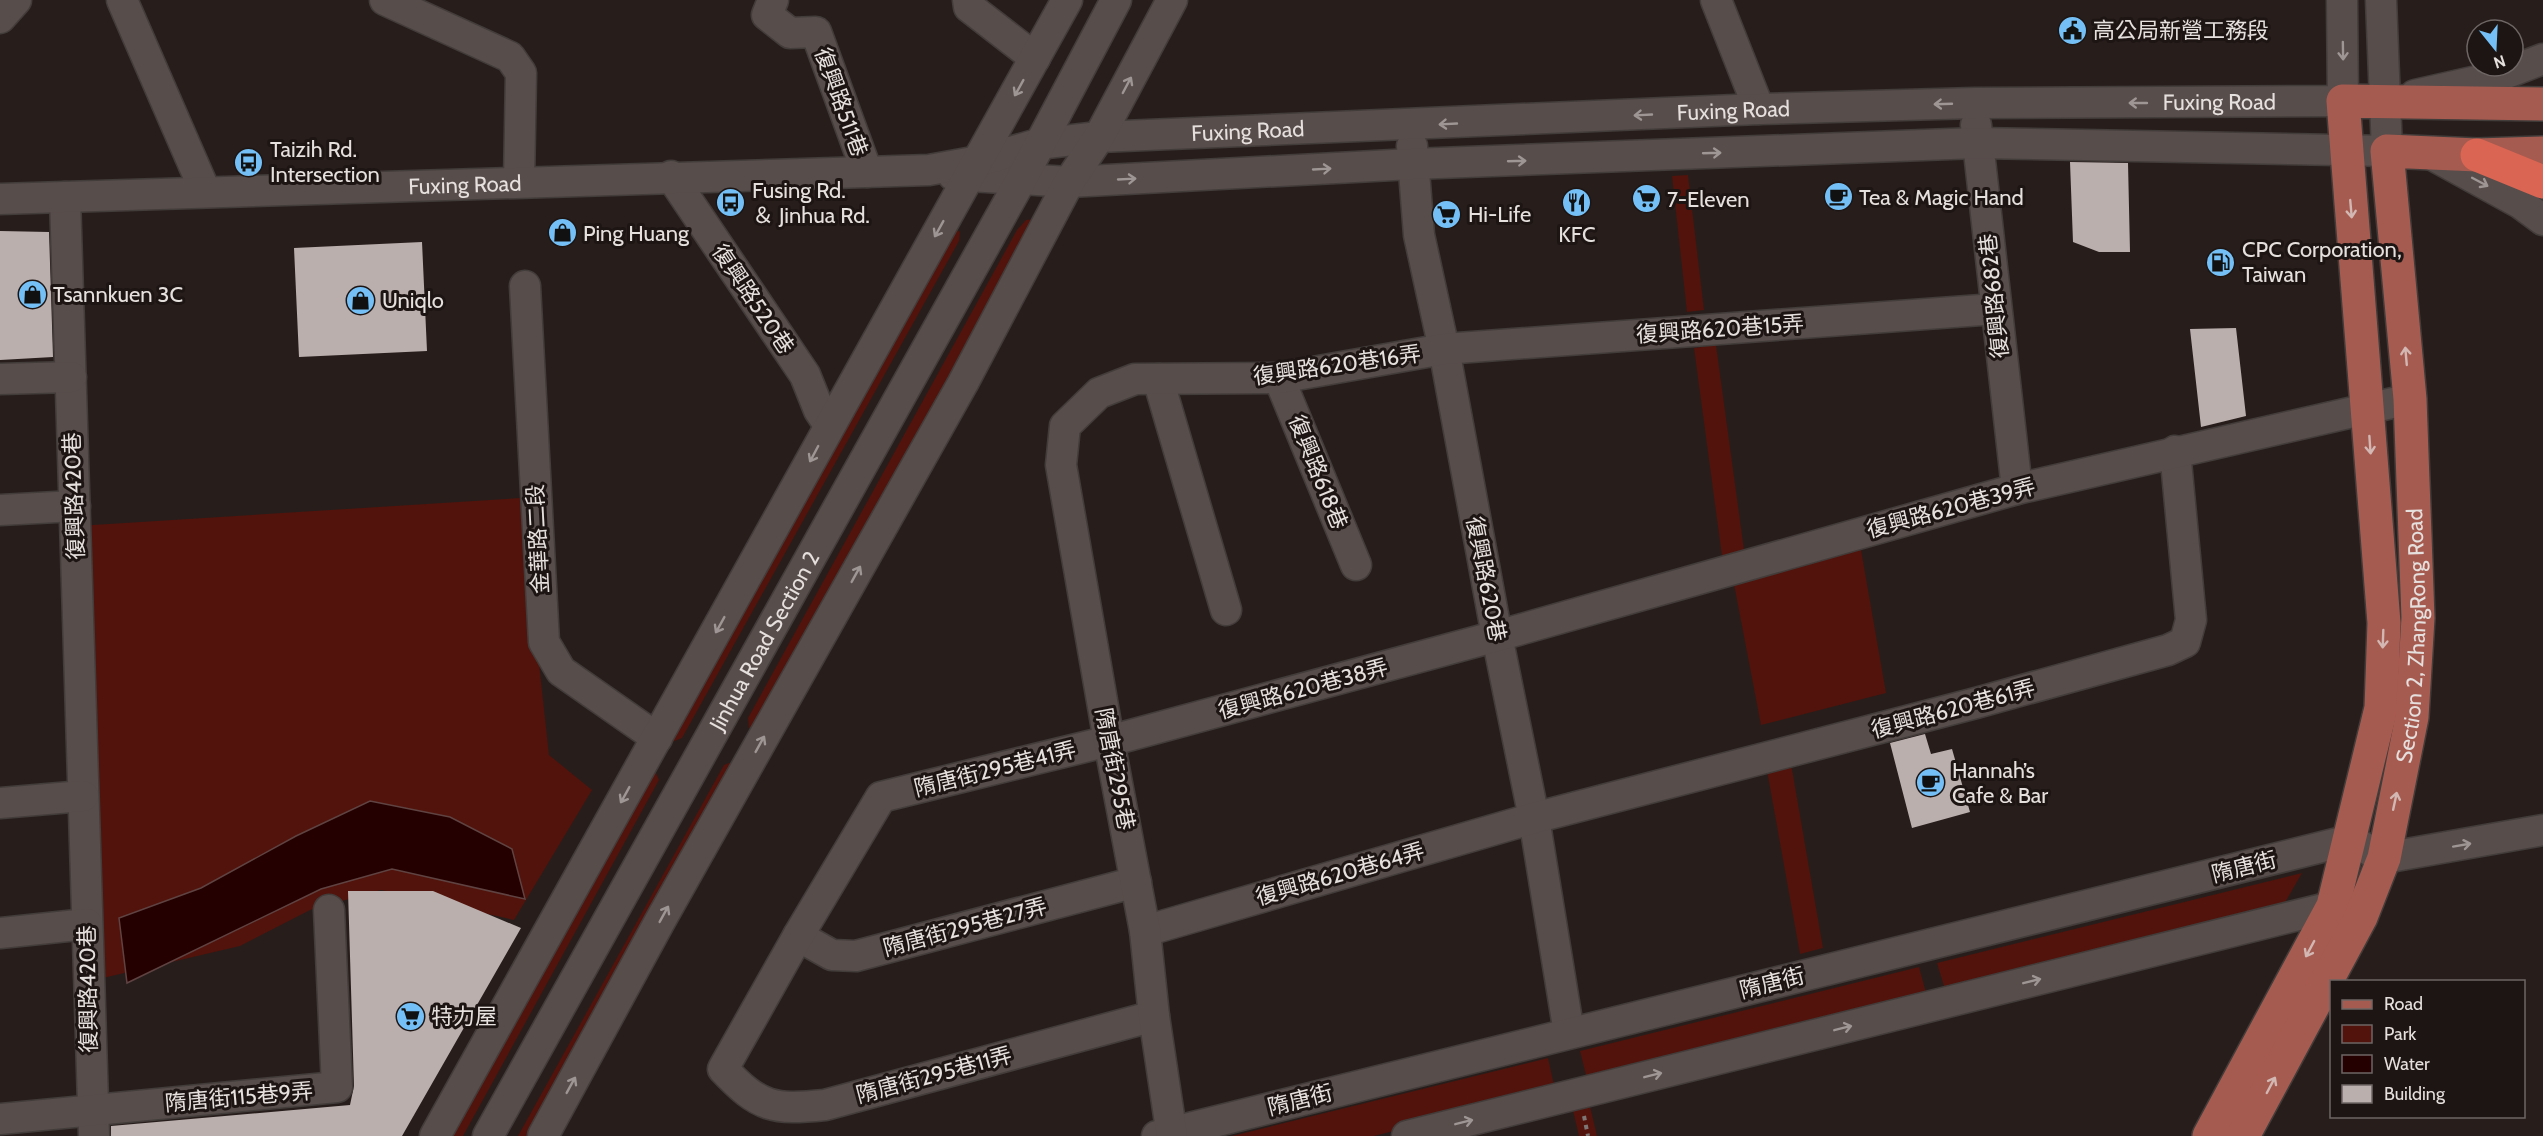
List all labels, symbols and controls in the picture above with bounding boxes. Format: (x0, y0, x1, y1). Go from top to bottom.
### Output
public building icon: 高公局新營工務段 (2056, 14, 2088, 46)
place label: 高公局新營工務段 (2093, 17, 2269, 44)
north arrow (2465, 18, 2525, 78)
one-way arrow (2337, 40, 2348, 60)
street label: 復興路511巷 (809, 44, 873, 160)
text: N (2491, 51, 2508, 73)
one-way arrow (1121, 77, 1133, 94)
one-way arrow (1013, 79, 1024, 97)
street label: Fuxing Road (2163, 88, 2276, 115)
street label: Fuxing Road (1676, 95, 1790, 126)
one-way arrow (2128, 97, 2148, 108)
one-way arrow (1933, 99, 1953, 110)
one-way arrow (1633, 109, 1653, 120)
street label: Fuxing Road (1191, 115, 1305, 147)
one-way arrow (1439, 118, 1459, 129)
place label: Taizih Rd. Intersection (270, 136, 380, 188)
bus stop icon: Taizih Rd. Intersection (233, 146, 265, 178)
one-way arrow (1701, 148, 1721, 159)
one-way arrow (1506, 155, 1526, 166)
one-way arrow (1311, 164, 1331, 175)
street label: Fuxing Road (408, 169, 522, 200)
one-way arrow (1117, 174, 1137, 185)
place label: Fusing Rd. ＆ Jinhua Rd. (752, 177, 870, 229)
one-way arrow (2470, 177, 2488, 188)
cafe icon: Tea & Magic Hand (1822, 181, 1854, 213)
supermarket icon: 7-Eleven (1630, 183, 1662, 215)
place label: Tea & Magic Hand (1859, 184, 2024, 211)
restaurant icon: KFC (1561, 186, 1593, 218)
place label: 7-Eleven (1667, 186, 1750, 213)
bus stop icon: Fusing Rd. ＆ Jinhua Rd. (715, 187, 747, 219)
supermarket icon: Hi-Life (1431, 198, 1463, 230)
one-way arrow (2346, 198, 2357, 218)
place label: Hi-Life (1468, 201, 1531, 228)
shop icon: Ping Huang (546, 217, 578, 249)
place label: Ping Huang (583, 220, 690, 247)
one-way arrow (933, 220, 945, 237)
place label: KFC (1558, 221, 1596, 248)
street label: 復興路682巷 (1974, 232, 2014, 360)
place label: CPC Corporation, Taiwan (2242, 236, 2402, 288)
street label: 復興路520巷 (706, 239, 800, 359)
fuel station icon: CPC Corporation, Taiwan (2205, 246, 2237, 278)
shop icon: Tsannkuen 3C (16, 278, 48, 310)
place label: Tsannkuen 3C (53, 281, 183, 308)
shop icon: Uniqlo (345, 284, 377, 316)
place label: Uniqlo (382, 287, 444, 314)
street label: 復興路620巷15弄 (1635, 310, 1805, 348)
street label: 復興路620巷16弄 (1251, 340, 1423, 390)
one-way arrow (2401, 347, 2412, 367)
street label: 復興路618巷 (1283, 411, 1353, 533)
street label: 復興路420巷 (58, 432, 90, 560)
one-way arrow (2365, 434, 2376, 454)
one-way arrow (808, 445, 820, 462)
street label: 復興路620巷39弄 (1864, 472, 2038, 544)
street label: 金華路二段 (522, 483, 554, 595)
street label: Section 2, ZhangRong Road (2390, 508, 2432, 765)
street label: 復興路620巷 (1461, 514, 1511, 644)
street label: Jinhua Road Section 2 (703, 546, 825, 736)
one-way arrow (850, 566, 862, 583)
one-way arrow (714, 616, 726, 633)
one-way arrow (2378, 629, 2389, 649)
street label: 復興路620巷38弄 (1215, 653, 1391, 725)
street label: 復興路620巷61弄 (1868, 674, 2038, 744)
street label: 隋唐街295巷 (1090, 706, 1140, 832)
one-way arrow (754, 736, 766, 753)
street label: 隋唐街295巷41弄 (911, 736, 1079, 802)
place label: Hannah’s Cafe & Bar (1952, 757, 2048, 809)
cafe icon: Hannah’s Cafe & Bar (1915, 767, 1947, 799)
one-way arrow (619, 786, 630, 804)
one-way arrow (2390, 792, 2401, 811)
street label: 復興路620巷64弄 (1252, 837, 1428, 911)
one-way arrow (2451, 839, 2471, 850)
street label: 隋唐街 (2209, 846, 2279, 888)
street label: 隋唐街295巷27弄 (880, 892, 1050, 962)
one-way arrow (659, 905, 671, 922)
street label: 復興路420巷 (73, 925, 103, 1053)
one-way arrow (2304, 939, 2315, 957)
street label: 隋唐街 (1737, 962, 1807, 1004)
one-way arrow (2022, 974, 2041, 986)
legend (2330, 980, 2525, 1118)
text: Road (2384, 993, 2423, 1015)
supermarket icon: 特力屋 (394, 1000, 426, 1032)
place label: 特力屋 (431, 1003, 497, 1030)
one-way arrow (1833, 1021, 1852, 1033)
text: Park (2384, 1023, 2417, 1045)
street label: 隋唐街295巷11弄 (853, 1041, 1015, 1109)
text: Water (2384, 1053, 2430, 1075)
one-way arrow (1643, 1068, 1662, 1080)
one-way arrow (566, 1076, 577, 1094)
one-way arrow (2266, 1076, 2277, 1094)
street label: 隋唐街115巷9弄 (164, 1077, 314, 1117)
street label: 隋唐街 (1265, 1079, 1335, 1121)
text: Building (2384, 1083, 2446, 1105)
one-way arrow (1454, 1115, 1473, 1127)

